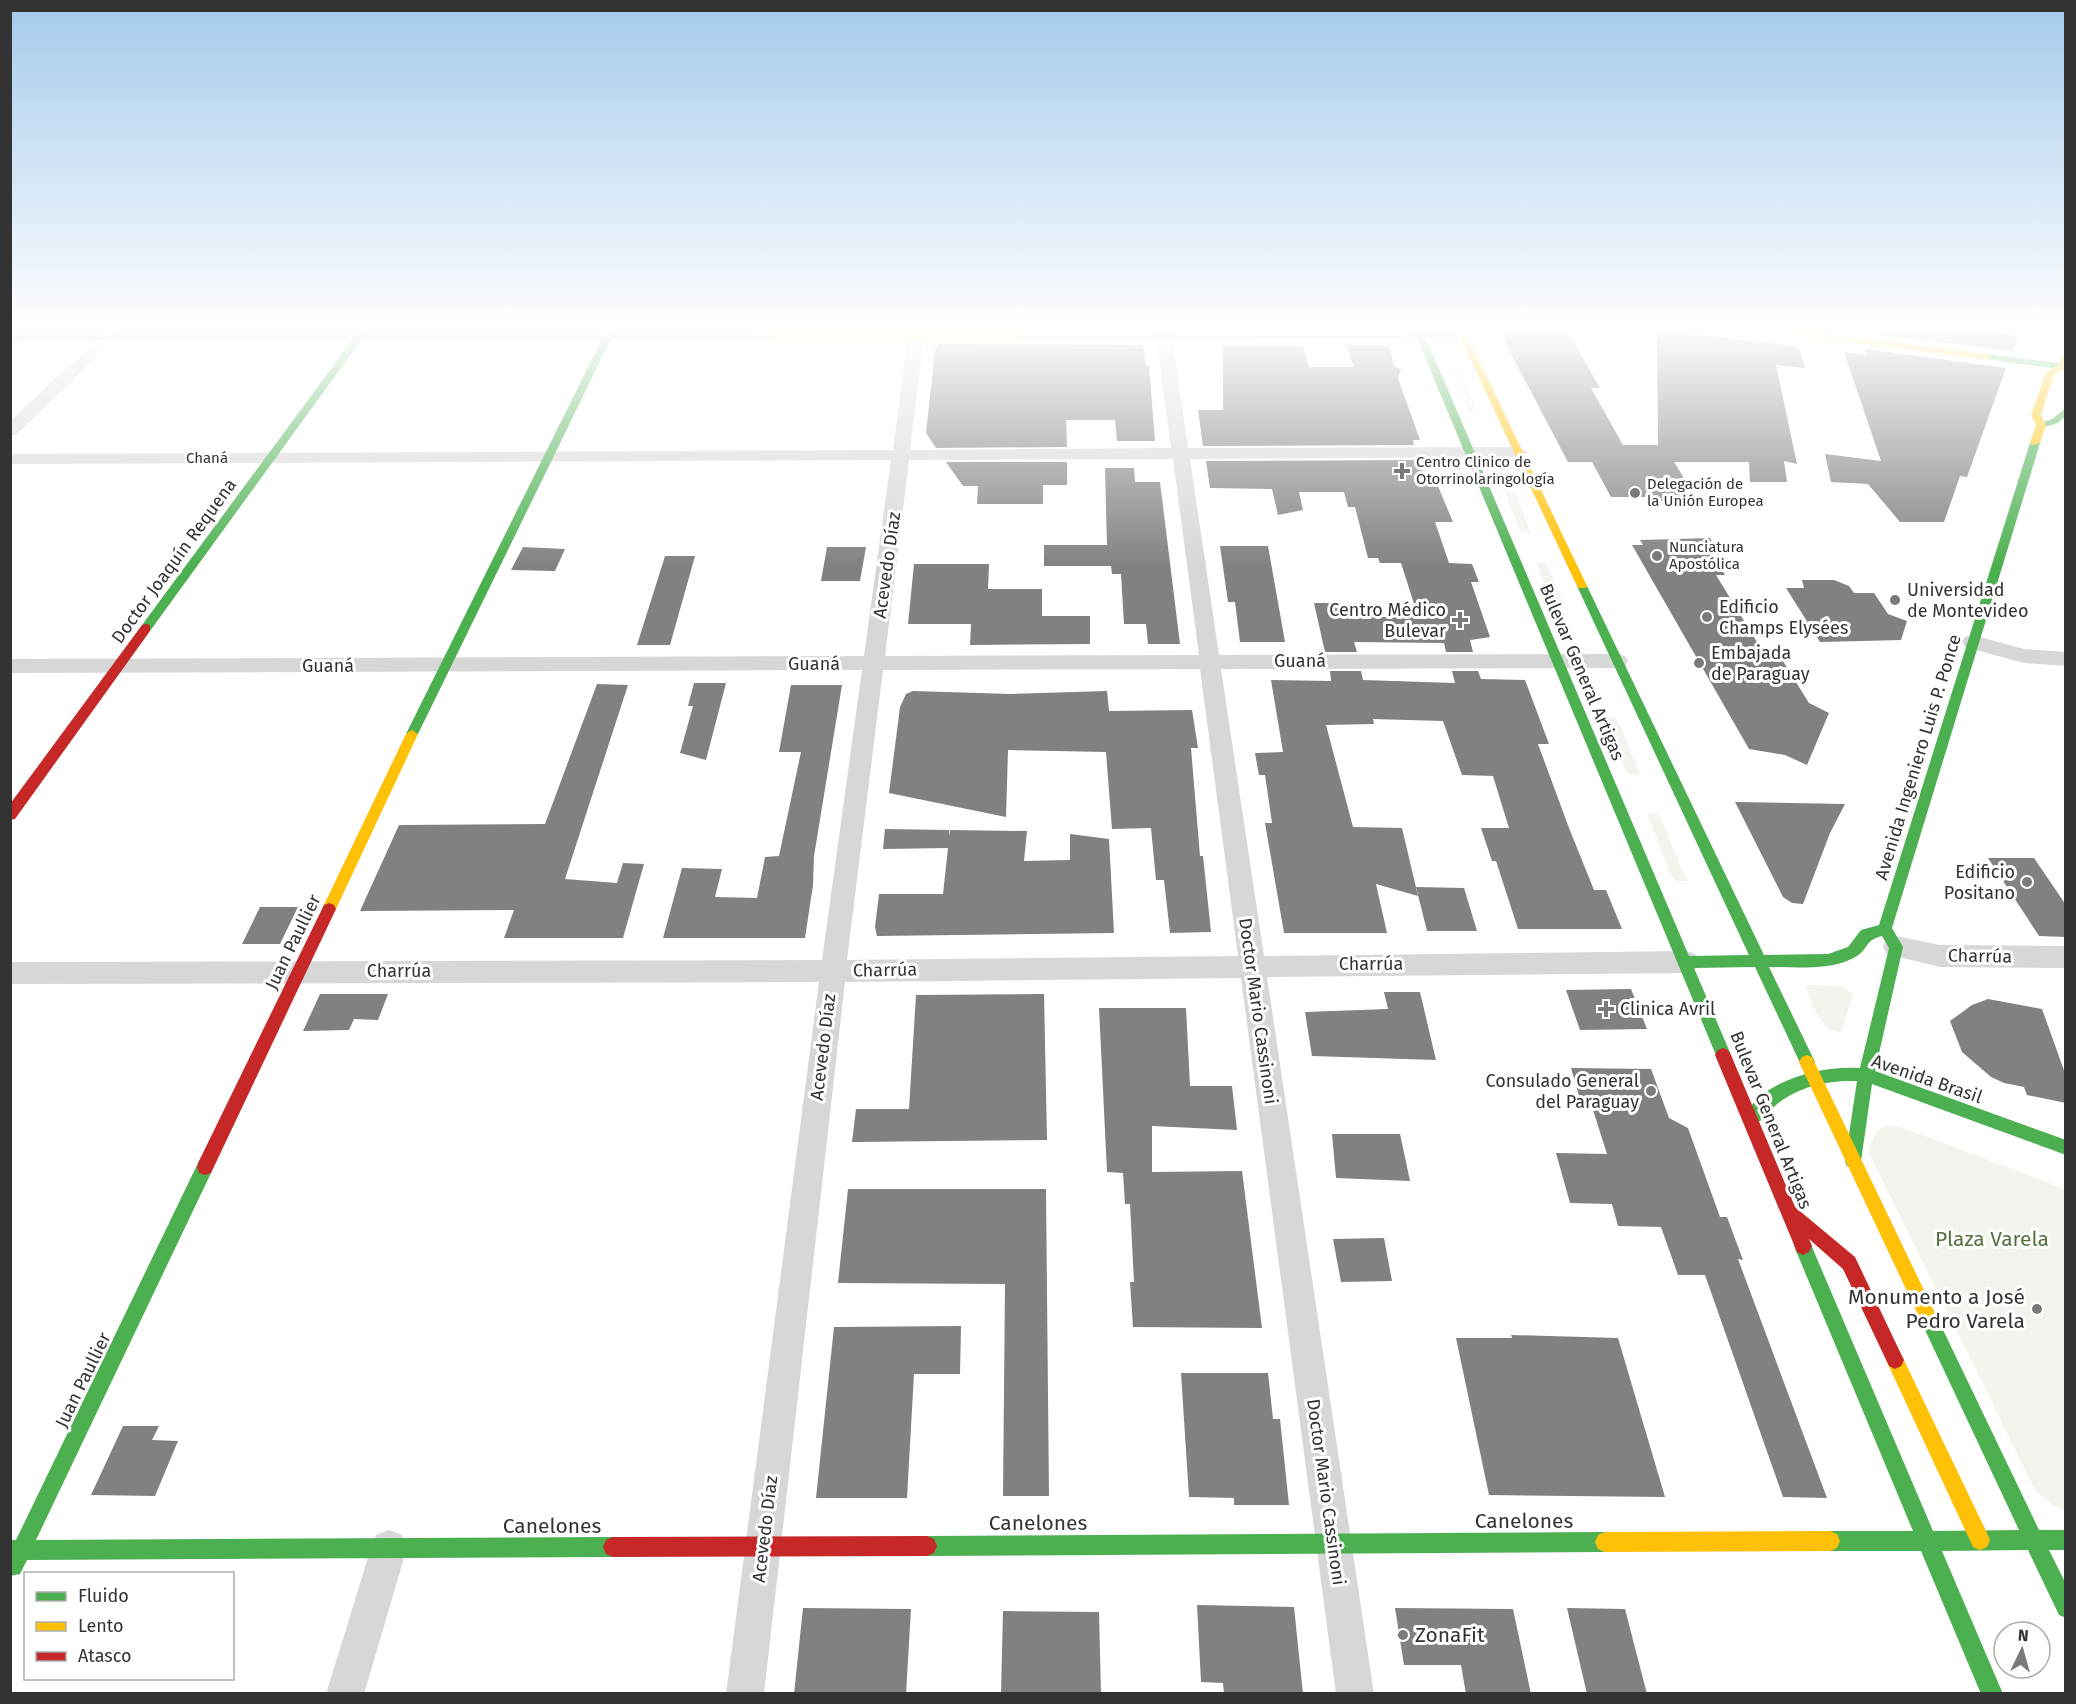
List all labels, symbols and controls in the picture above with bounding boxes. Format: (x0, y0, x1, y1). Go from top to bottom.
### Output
street label: Chaná (186, 449, 228, 467)
place label: Centro Clinico de Otorrinolaringología (1416, 453, 1555, 488)
marker: Centro Clinico de Otorrinolaringología (1393, 462, 1411, 480)
street label: Doctor Joaquín Requena (107, 474, 241, 648)
place label: Delegación de la Unión Europea (1647, 475, 1764, 510)
marker: Delegación de la Unión Europea (1628, 486, 1642, 500)
street label: Acevedo Díaz (869, 510, 905, 620)
place label: Nunciatura Apostólica (1669, 538, 1744, 573)
marker: Nunciatura Apostólica (1650, 549, 1664, 563)
place label: Universidad de Montevideo (1907, 579, 2028, 622)
street label: Bulevar General Artigas (1535, 580, 1629, 764)
marker: Universidad de Montevideo (1888, 593, 1902, 607)
place label: Edificio Champs Elysées (1719, 596, 1848, 639)
place label: Centro Médico Bulevar (1329, 599, 1446, 642)
marker: Edificio Champs Elysées (1700, 610, 1714, 624)
marker: Centro Médico Bulevar (1451, 611, 1469, 629)
street label: Avenida Ingeniero Luis P. Ponce (1870, 632, 1966, 882)
place label: Embajada de Paraguay (1711, 642, 1810, 685)
street label: Guaná (1274, 650, 1326, 672)
street label: Guaná (788, 653, 840, 675)
street label: Guaná (302, 655, 354, 677)
marker: Embajada de Paraguay (1692, 656, 1706, 670)
place label: Edificio Positano (1944, 861, 2015, 904)
marker: Edificio Positano (2020, 875, 2034, 889)
street label: Juan Paullier (260, 891, 326, 993)
street label: Doctor Mario Cassinoni (1234, 916, 1282, 1106)
street label: Charrúa (1948, 944, 2012, 968)
street label: Charrúa (1339, 953, 1403, 975)
street label: Charrúa (853, 958, 917, 982)
street label: Charrúa (367, 960, 431, 982)
street label: Acevedo Díaz (806, 992, 840, 1102)
place label: Clinica Avril (1620, 998, 1715, 1020)
marker: Clinica Avril (1597, 1000, 1615, 1018)
street label: Bulevar General Artigas (1725, 1028, 1817, 1212)
street label: Avenida Brasil (1869, 1050, 1985, 1108)
place label: Consulado General del Paraguay (1486, 1070, 1639, 1113)
marker: Consulado General del Paraguay (1644, 1084, 1658, 1098)
park label: Plaza Varela (1935, 1226, 2049, 1252)
place label: Monumento a José Pedro Varela (1848, 1284, 2025, 1334)
marker: Monumento a José Pedro Varela (2030, 1302, 2044, 1316)
street label: Juan Paullier (50, 1329, 116, 1431)
street label: Doctor Mario Cassinoni (1302, 1397, 1350, 1587)
street label: Acevedo Díaz (748, 1474, 782, 1584)
street label: Canelones (1475, 1508, 1573, 1534)
street label: Canelones (989, 1510, 1087, 1536)
street label: Canelones (503, 1513, 601, 1539)
legend (24, 1572, 234, 1680)
text: Fluido (78, 1585, 129, 1607)
text: Lento (78, 1615, 124, 1637)
north arrow (1992, 1620, 2052, 1680)
place label: ZonaFit (1415, 1622, 1485, 1648)
text: N (2017, 1626, 2029, 1645)
marker: ZonaFit (1396, 1628, 1410, 1642)
text: Atasco (78, 1645, 131, 1667)

